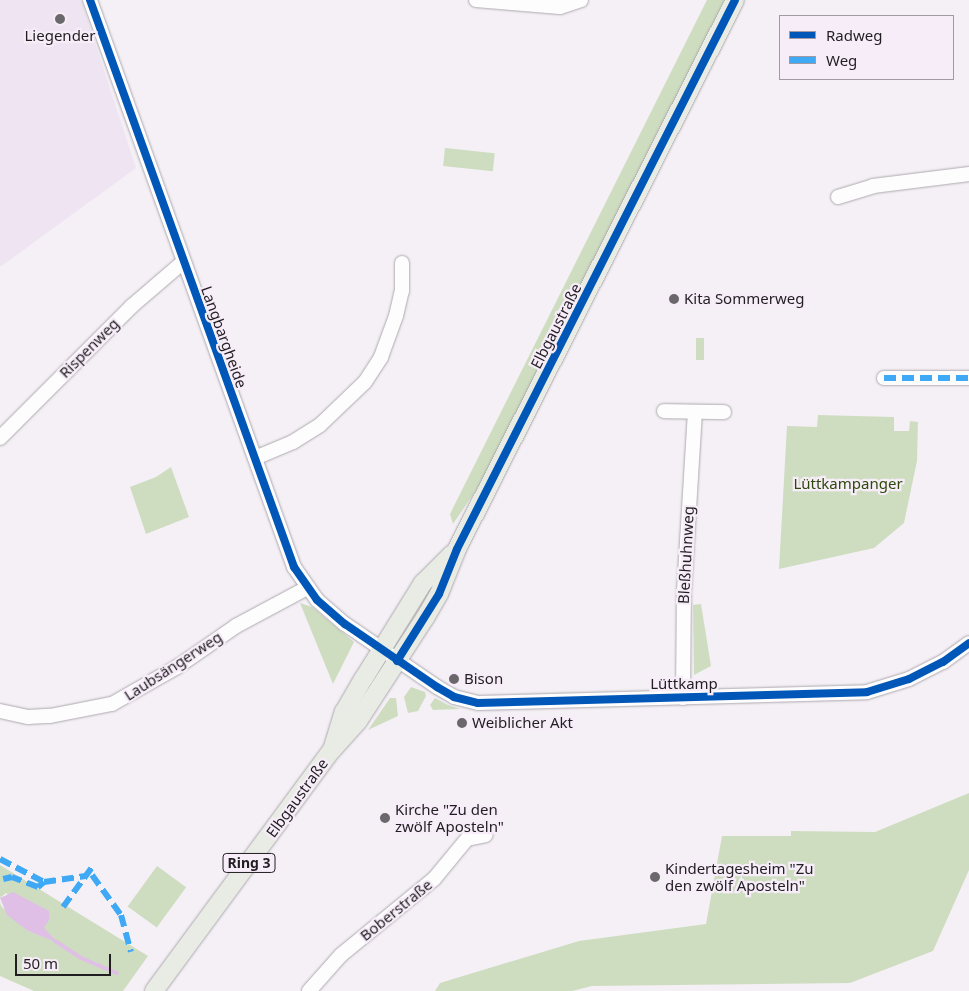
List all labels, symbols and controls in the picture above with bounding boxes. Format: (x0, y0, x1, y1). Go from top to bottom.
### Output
marker: Liegender (54, 13, 66, 25)
legend (779, 15, 954, 80)
text: Radweg (826, 25, 882, 45)
place label: Liegender (24, 27, 96, 45)
text: Weg (826, 50, 857, 70)
street label: Elbgaustraße (527, 280, 585, 372)
street label: Langbargheide (197, 284, 251, 390)
place label: Kita Sommerweg (684, 290, 804, 308)
marker: Kita Sommerweg (668, 293, 680, 305)
street label: Rispenweg (55, 314, 123, 382)
park label: Lüttkampanger (793, 475, 903, 493)
street label: Bleßhuhnweg (674, 506, 698, 604)
street label: Laubsängerweg (121, 628, 225, 704)
place label: Bison (464, 670, 503, 688)
marker: Bison (448, 673, 460, 685)
street label: Lüttkamp (650, 675, 718, 693)
place label: Weiblicher Akt (472, 714, 573, 732)
marker: Weiblicher Akt (456, 717, 468, 729)
street label: Elbgaustraße (262, 755, 332, 841)
place label: Kirche "Zu den zwölf Aposteln" (395, 800, 504, 835)
marker: Kirche "Zu den zwölf Aposteln" (379, 812, 391, 824)
road number: Ring 3 (222, 851, 276, 874)
place label: Kindertagesheim "Zu den zwölf Aposteln" (665, 859, 813, 894)
marker: Kindertagesheim "Zu den zwölf Aposteln" (649, 871, 661, 883)
street label: Boberstraße (356, 875, 436, 945)
scale bar (18, 944, 114, 976)
text: 50 m (23, 953, 58, 973)

